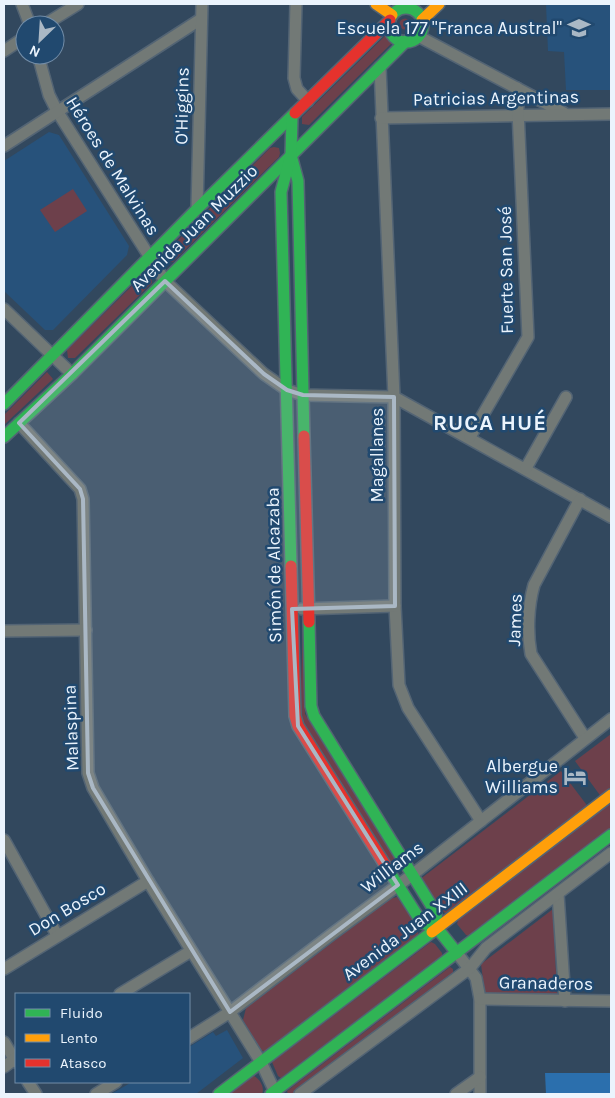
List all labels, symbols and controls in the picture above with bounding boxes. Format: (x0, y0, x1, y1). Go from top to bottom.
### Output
north arrow (15, 15, 65, 65)
school or university icon: Escuela 177 "Franca Austral" (566, 15, 592, 41)
place label: Escuela 177 "Franca Austral" (337, 17, 562, 39)
text: N (27, 42, 43, 61)
street label: O'Higgins (170, 67, 194, 145)
street label: Patricias Argentinas (413, 86, 579, 110)
street label: Héroes de Malvinas (61, 92, 165, 240)
street label: Avenida Juan Muzzio (126, 160, 262, 296)
street label: Fuerte San José (494, 206, 518, 334)
street label: Magallanes (366, 408, 388, 502)
district label: RUCA HUÉ (433, 409, 547, 436)
street label: Simón de Alcazaba (262, 487, 286, 643)
street label: James (503, 593, 527, 647)
street label: Malaspina (59, 685, 83, 771)
place label: Albergue Williams (485, 755, 558, 798)
hotel icon: Albergue Williams (562, 763, 588, 789)
street label: Williams (356, 836, 428, 898)
street label: Don Bosco (24, 877, 110, 941)
street label: Avenida Juan XXIII (338, 877, 472, 985)
street label: Granaderos (499, 971, 593, 995)
legend (15, 993, 190, 1083)
text: Fluido (60, 1004, 103, 1022)
text: Lento (60, 1029, 98, 1047)
text: Atasco (60, 1054, 106, 1072)

